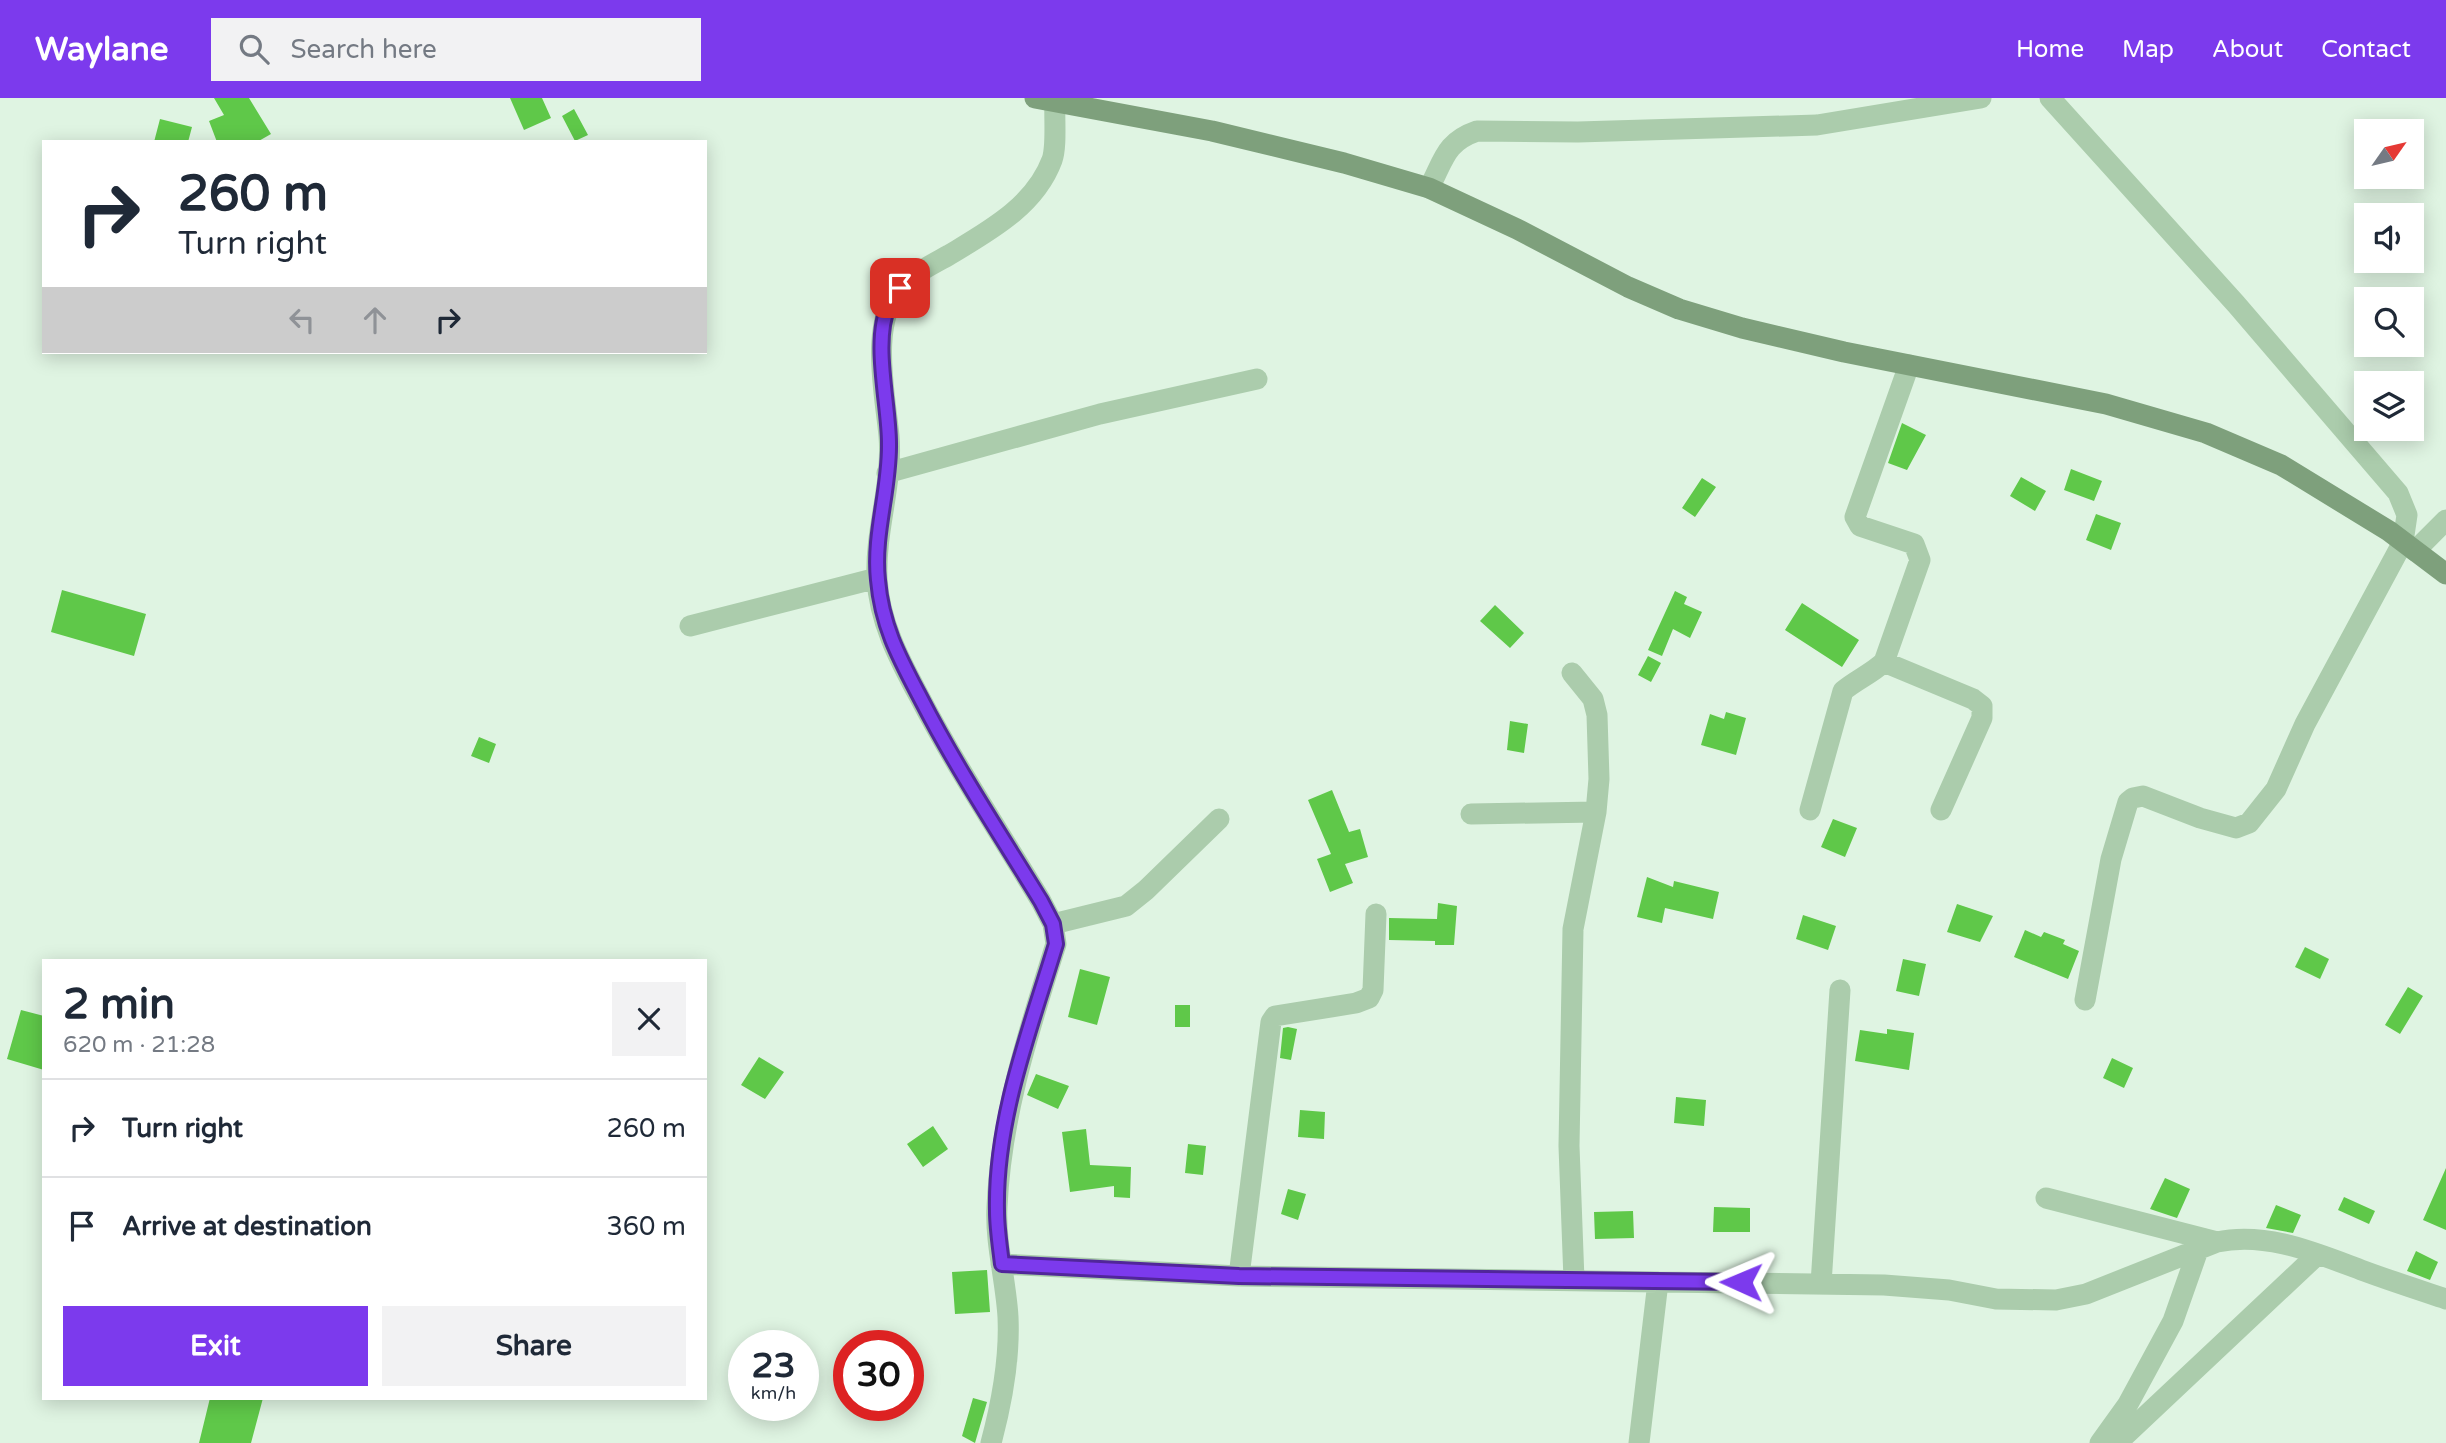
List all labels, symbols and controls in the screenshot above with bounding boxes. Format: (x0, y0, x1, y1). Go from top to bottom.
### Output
search box (211, 18, 701, 81)
text: Waylane (35, 30, 169, 69)
icon: search (235, 30, 273, 68)
text: Search here (291, 34, 437, 65)
text: Home (2016, 35, 2084, 64)
text: Map (2122, 35, 2174, 64)
text: About (2212, 35, 2283, 64)
text: Contact (2321, 35, 2411, 64)
north arrow (2354, 119, 2424, 189)
map controls (2354, 119, 2424, 441)
text: 260 m (178, 165, 328, 224)
icon: right (63, 168, 154, 259)
button: sound (2354, 203, 2424, 273)
text: Turn right (178, 225, 327, 263)
pin (870, 258, 930, 318)
icon: arrive (881, 269, 919, 307)
button: search (2354, 287, 2424, 357)
icon: left (283, 301, 321, 339)
icon: ahead (356, 301, 394, 339)
icon: right (429, 301, 467, 339)
button: layers (2354, 371, 2424, 441)
text: 2 min (63, 979, 175, 1030)
button: close (612, 982, 686, 1056)
text: 620 m · 21:28 (63, 1031, 215, 1059)
icon: right (63, 1109, 101, 1147)
text: Turn right (122, 1113, 243, 1144)
text: 260 m (606, 1113, 686, 1144)
icon: arrive (63, 1207, 101, 1245)
text: Arrive at destination (122, 1211, 372, 1242)
text: 360 m (606, 1211, 686, 1242)
position arrow (1704, 1245, 1778, 1319)
button: Exit (63, 1306, 368, 1386)
button: Share (382, 1306, 686, 1386)
speed limit sign: 30 (833, 1330, 924, 1421)
text: 23 (752, 1345, 795, 1387)
text: km/h (751, 1382, 796, 1404)

